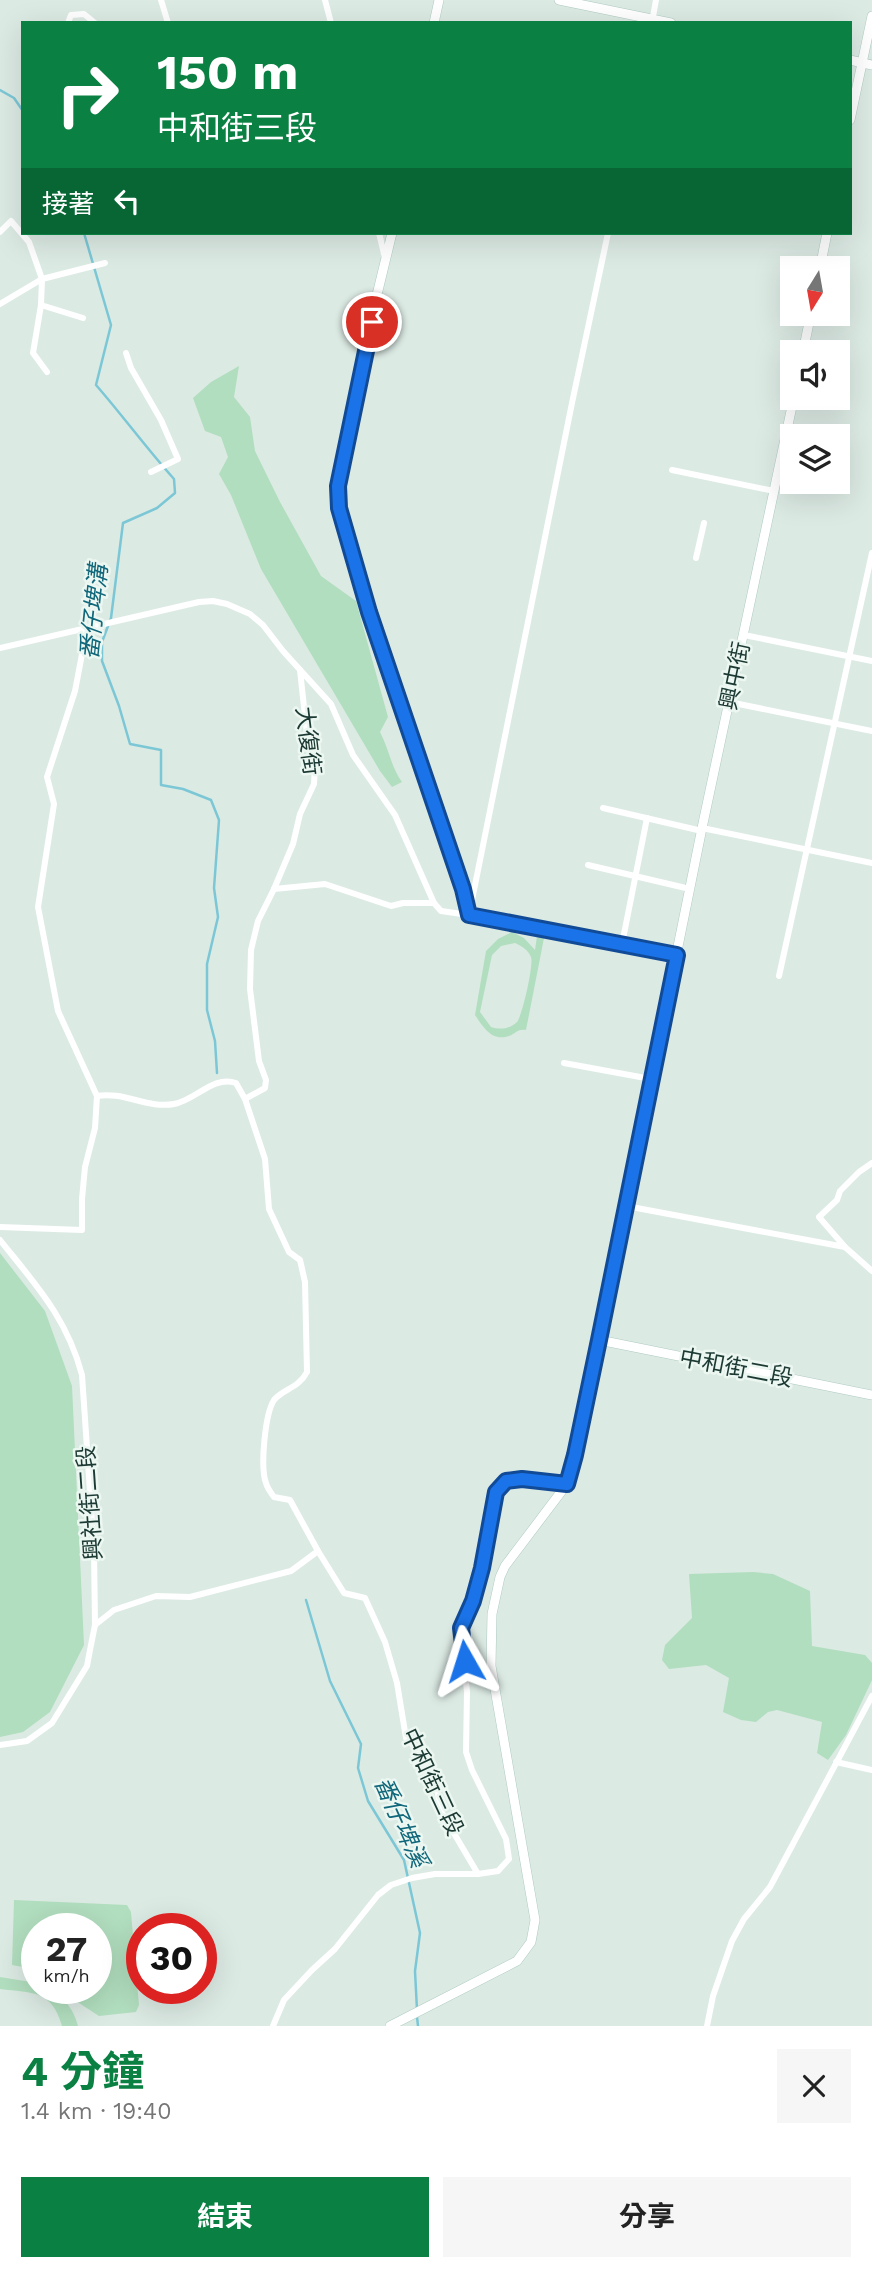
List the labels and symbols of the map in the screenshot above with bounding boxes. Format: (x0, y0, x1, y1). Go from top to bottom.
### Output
north arrow (780, 256, 850, 326)
pin (342, 292, 402, 352)
water label: 番仔埤溝 (75, 560, 113, 661)
street label: 興中街 (715, 639, 755, 713)
street label: 大復街 (290, 705, 326, 777)
street label: 中和街二段 (677, 1344, 795, 1392)
street label: 興社街二段 (73, 1445, 107, 1561)
position arrow (428, 1624, 502, 1698)
street label: 中和街三段 (395, 1724, 469, 1840)
water label: 番仔埤溪 (369, 1772, 435, 1874)
speed limit sign: 30 (126, 1913, 217, 2004)

